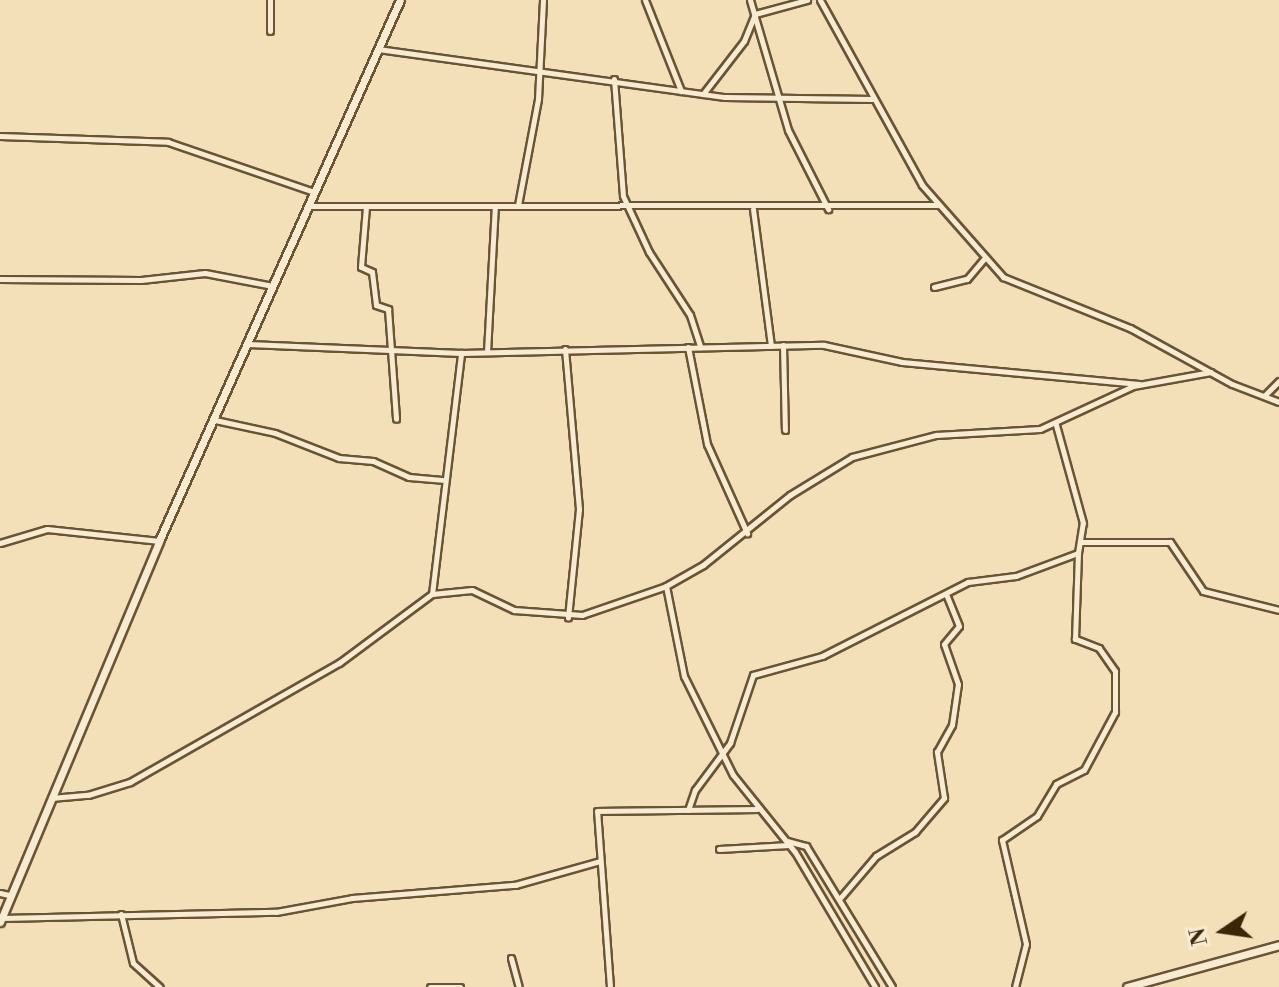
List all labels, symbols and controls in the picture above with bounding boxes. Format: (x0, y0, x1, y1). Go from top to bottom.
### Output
north arrow (1183, 891, 1263, 971)
text: N (1184, 925, 1214, 948)

